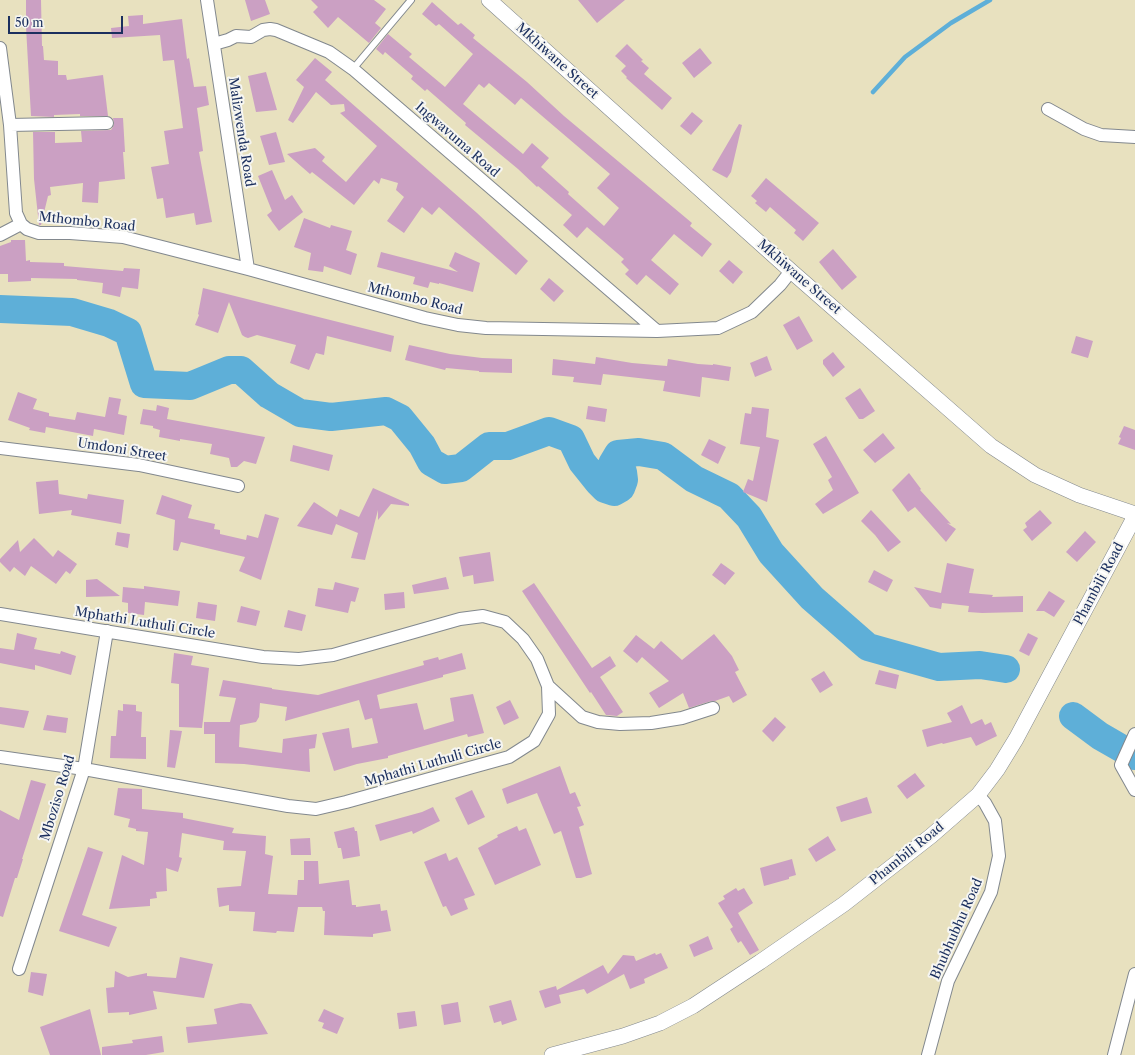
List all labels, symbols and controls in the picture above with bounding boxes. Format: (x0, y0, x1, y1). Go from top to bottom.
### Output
scale bar (10, 8, 125, 34)
text: 50 m (15, 15, 44, 30)
street label: Mkhiwane Street (513, 20, 601, 102)
street label: Malizwenda Road (225, 76, 257, 188)
street label: Ingwavuma Road (412, 99, 502, 181)
street label: Mthombo Road (38, 209, 136, 235)
street label: Mkhiwane Street (754, 236, 844, 318)
street label: Mthombo Road (366, 280, 464, 318)
street label: Umdoni Street (76, 435, 168, 465)
street label: Phambili Road (1071, 540, 1127, 628)
street label: Mphathi Luthuli Circle (74, 604, 216, 642)
street label: Mphathi Luthuli Circle (363, 736, 503, 790)
street label: Mboziso Road (38, 753, 78, 843)
street label: Phambili Road (867, 819, 947, 889)
street label: Bhubhubhu Road (928, 876, 986, 982)

